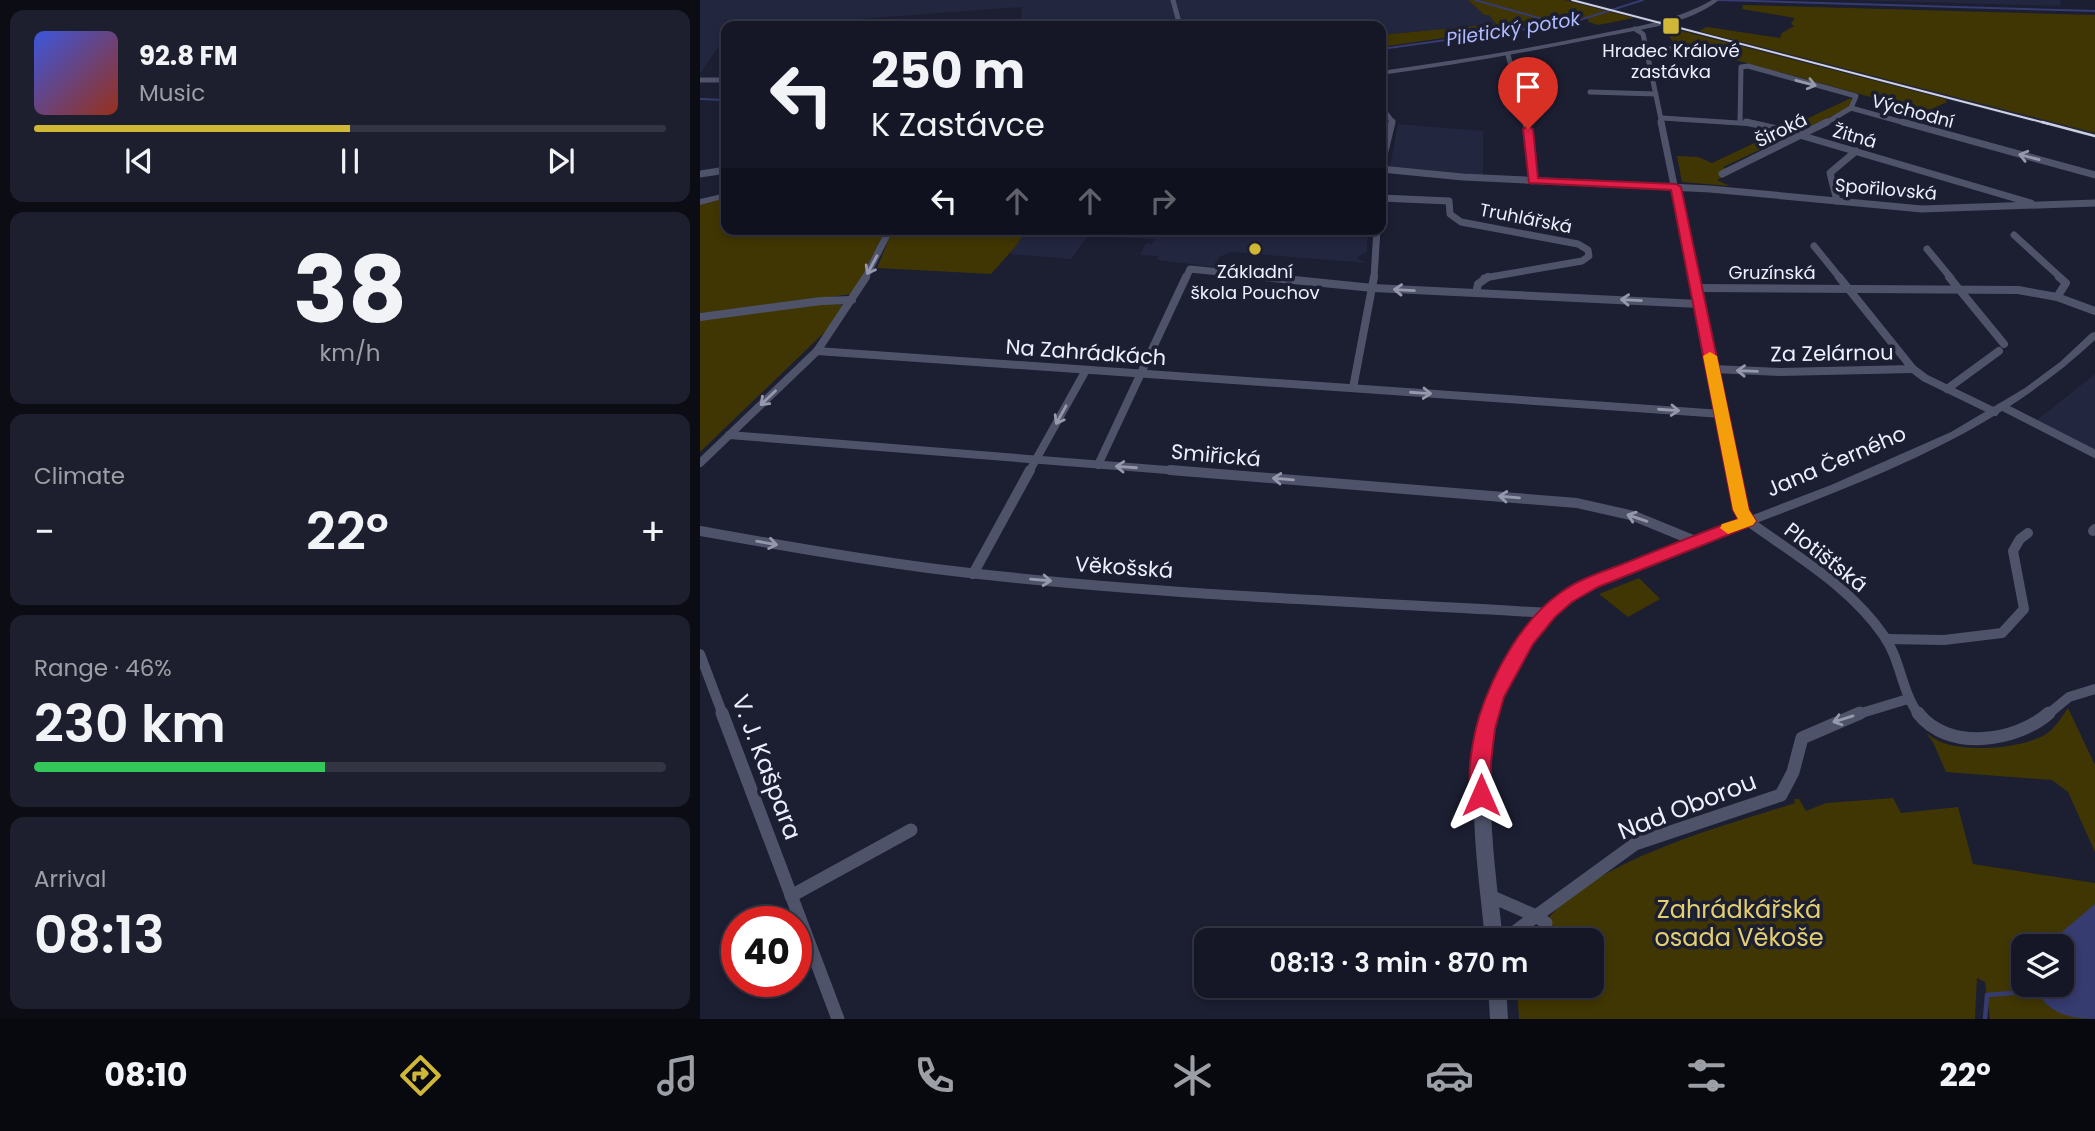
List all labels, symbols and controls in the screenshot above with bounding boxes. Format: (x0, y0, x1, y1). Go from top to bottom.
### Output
water label: Piletický potok (1444, 5, 1583, 53)
marker: Hradec Králové zastávka (1661, 16, 1681, 36)
text: 250 m (871, 37, 1025, 105)
text: 92.8 FM (139, 38, 238, 74)
place label: Hradec Králové zastávka (1602, 38, 1740, 84)
icon: left (756, 49, 847, 140)
pin (1498, 57, 1558, 129)
icon: arrive (1509, 68, 1547, 106)
text: Music (139, 77, 205, 109)
one-way arrow (1795, 77, 1817, 90)
street label: Východní (1869, 88, 1957, 134)
text: K Zastávce (871, 102, 1045, 147)
street label: Široká (1751, 107, 1811, 153)
street label: Žitná (1830, 118, 1880, 154)
icon: previous (120, 142, 158, 180)
icon: pause (331, 142, 369, 180)
icon: next (542, 142, 580, 180)
one-way arrow (2018, 150, 2041, 163)
street label: Spořilovská (1834, 172, 1938, 206)
icon: left (925, 182, 963, 220)
icon: ahead (998, 182, 1036, 220)
icon: ahead (1071, 182, 1109, 220)
icon: right (1144, 182, 1182, 220)
street label: Truhlářská (1478, 197, 1574, 239)
text: 38 (293, 226, 407, 354)
marker: Základní škola Pouchov (1247, 241, 1263, 257)
one-way arrow (865, 254, 879, 275)
place label: Základní škola Pouchov (1190, 259, 1320, 305)
street label: Gruzínská (1728, 260, 1816, 285)
one-way arrow (1393, 283, 1416, 296)
one-way arrow (1620, 294, 1643, 307)
street label: Na Zahrádkách (1005, 332, 1167, 372)
text: km/h (319, 337, 381, 369)
street label: Za Zelárnou (1770, 337, 1894, 369)
one-way arrow (1735, 364, 1758, 377)
one-way arrow (1409, 387, 1432, 400)
one-way arrow (760, 389, 777, 406)
one-way arrow (1054, 404, 1068, 424)
one-way arrow (1657, 404, 1679, 417)
street label: Jana Černého (1762, 419, 1910, 503)
street label: Smiřická (1170, 437, 1262, 473)
text: Climate (34, 460, 125, 492)
one-way arrow (1115, 460, 1138, 473)
one-way arrow (1272, 472, 1294, 485)
one-way arrow (1499, 490, 1521, 503)
text: 22° (306, 495, 389, 568)
text: − (34, 505, 55, 558)
text: + (640, 505, 666, 558)
one-way arrow (1627, 511, 1649, 523)
street label: Plotišťská (1778, 515, 1874, 599)
one-way arrow (755, 537, 778, 550)
street label: Věkošská (1074, 549, 1174, 585)
one-way arrow (1029, 574, 1052, 587)
text: Range · 46% (34, 652, 172, 684)
text: 230 km (34, 687, 226, 760)
street label: V. J. Kašpara (724, 690, 810, 844)
one-way arrow (1832, 714, 1854, 727)
position arrow (1444, 758, 1518, 832)
street label: Nad Oborou (1613, 764, 1761, 848)
text: Arrival (34, 863, 106, 895)
park label: Zahrádkářská osada Věkoše (1654, 893, 1824, 954)
text: 08:13 (34, 898, 165, 971)
speed limit sign: 40 (721, 906, 812, 997)
map controls (2011, 934, 2074, 997)
button: layers (2011, 934, 2074, 997)
text: 08:13 · 3 min · 870 m (1270, 945, 1528, 981)
icon: directions (396, 1051, 445, 1100)
icon: music (653, 1051, 702, 1100)
icon: phone (910, 1051, 959, 1100)
icon: climate (1168, 1051, 1217, 1100)
icon: car (1425, 1051, 1474, 1100)
icon: filters (1682, 1051, 1731, 1100)
text: 08:10 (104, 1052, 188, 1097)
text: 22° (1939, 1052, 1991, 1097)

